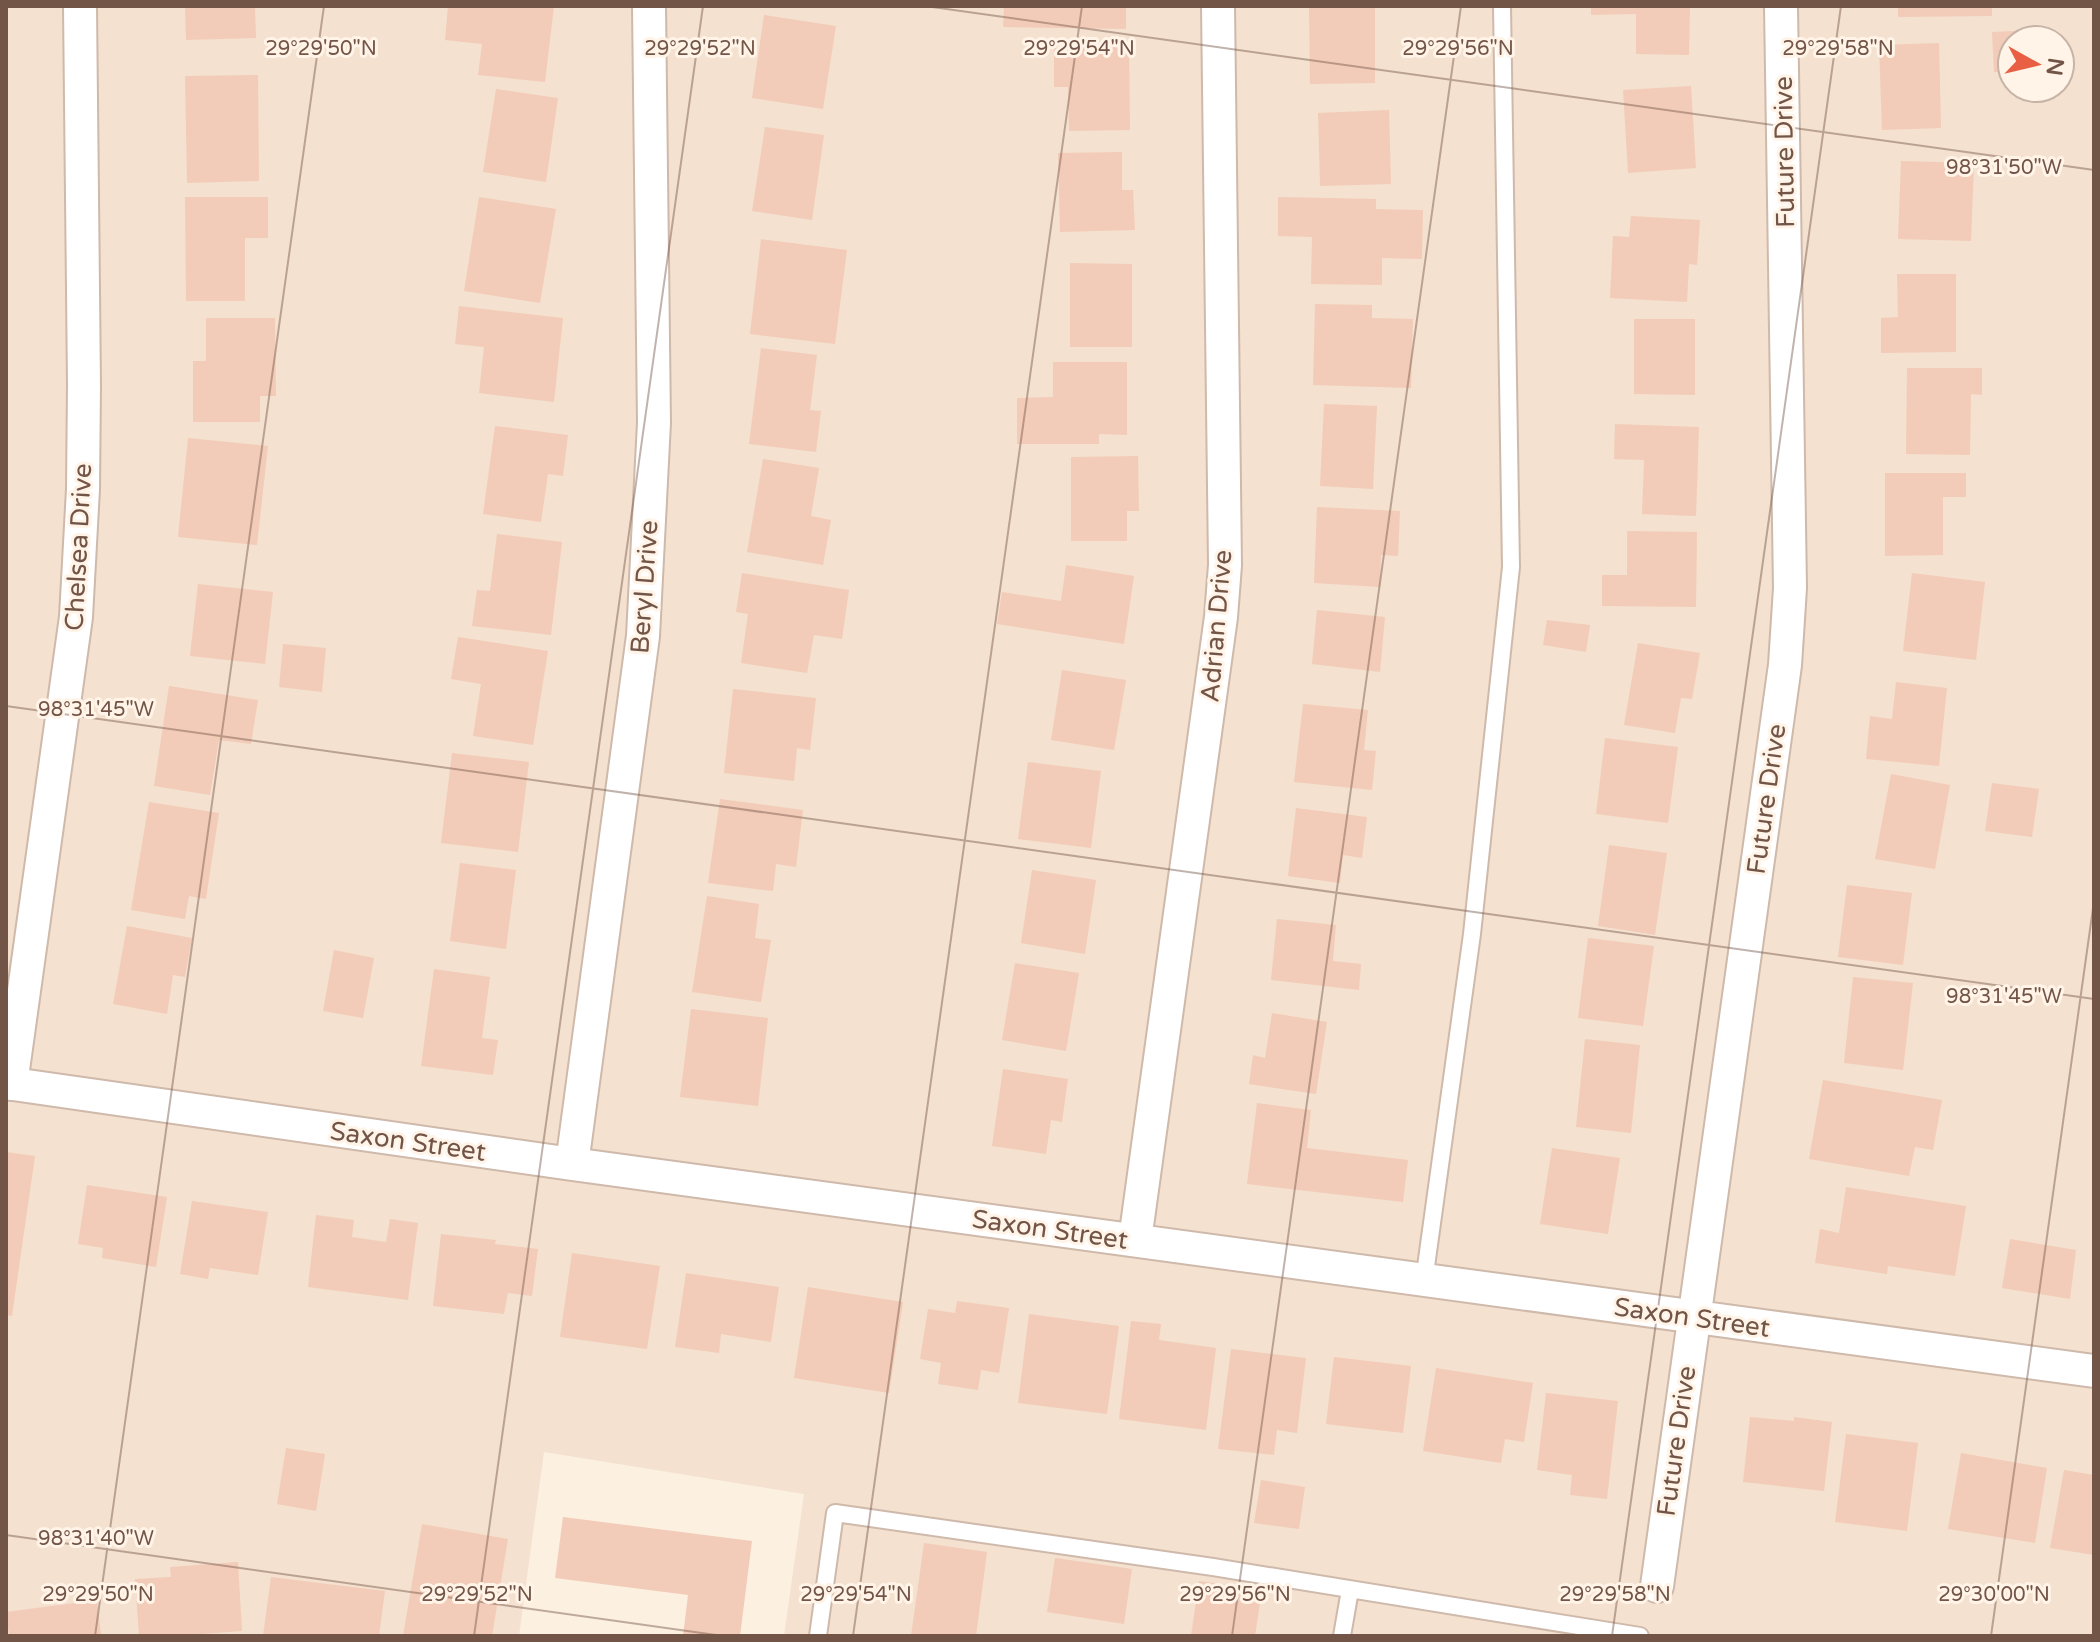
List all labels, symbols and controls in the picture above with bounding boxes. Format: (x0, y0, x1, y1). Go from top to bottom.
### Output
north arrow (1996, 24, 2076, 104)
text: 29°29'50"N (265, 37, 377, 61)
text: 29°29'52"N (644, 37, 756, 61)
text: 29°29'54"N (1023, 37, 1135, 61)
text: 29°29'56"N (1402, 37, 1514, 61)
text: 29°29'58"N (1782, 37, 1894, 61)
text: N (2041, 56, 2069, 77)
street label: Future Drive (1768, 76, 1801, 228)
text: 98°31'50"W (1946, 156, 2062, 180)
street label: Chelsea Drive (59, 462, 98, 632)
street label: Beryl Drive (624, 519, 665, 655)
street label: Adrian Drive (1194, 548, 1239, 704)
text: 98°31'45"W (38, 698, 154, 722)
street label: Future Drive (1741, 722, 1792, 876)
text: 98°31'45"W (1946, 985, 2062, 1009)
street label: Saxon Street (328, 1115, 488, 1168)
street label: Saxon Street (970, 1203, 1130, 1256)
street label: Saxon Street (1612, 1291, 1772, 1344)
street label: Future Drive (1651, 1364, 1702, 1518)
text: 98°31'40"W (38, 1527, 154, 1551)
text: 29°29'50"N (42, 1583, 154, 1607)
text: 29°29'52"N (421, 1583, 533, 1607)
text: 29°29'54"N (800, 1583, 912, 1607)
text: 29°29'56"N (1179, 1583, 1291, 1607)
text: 29°29'58"N (1559, 1583, 1671, 1607)
text: 29°30'00"N (1938, 1583, 2050, 1607)

